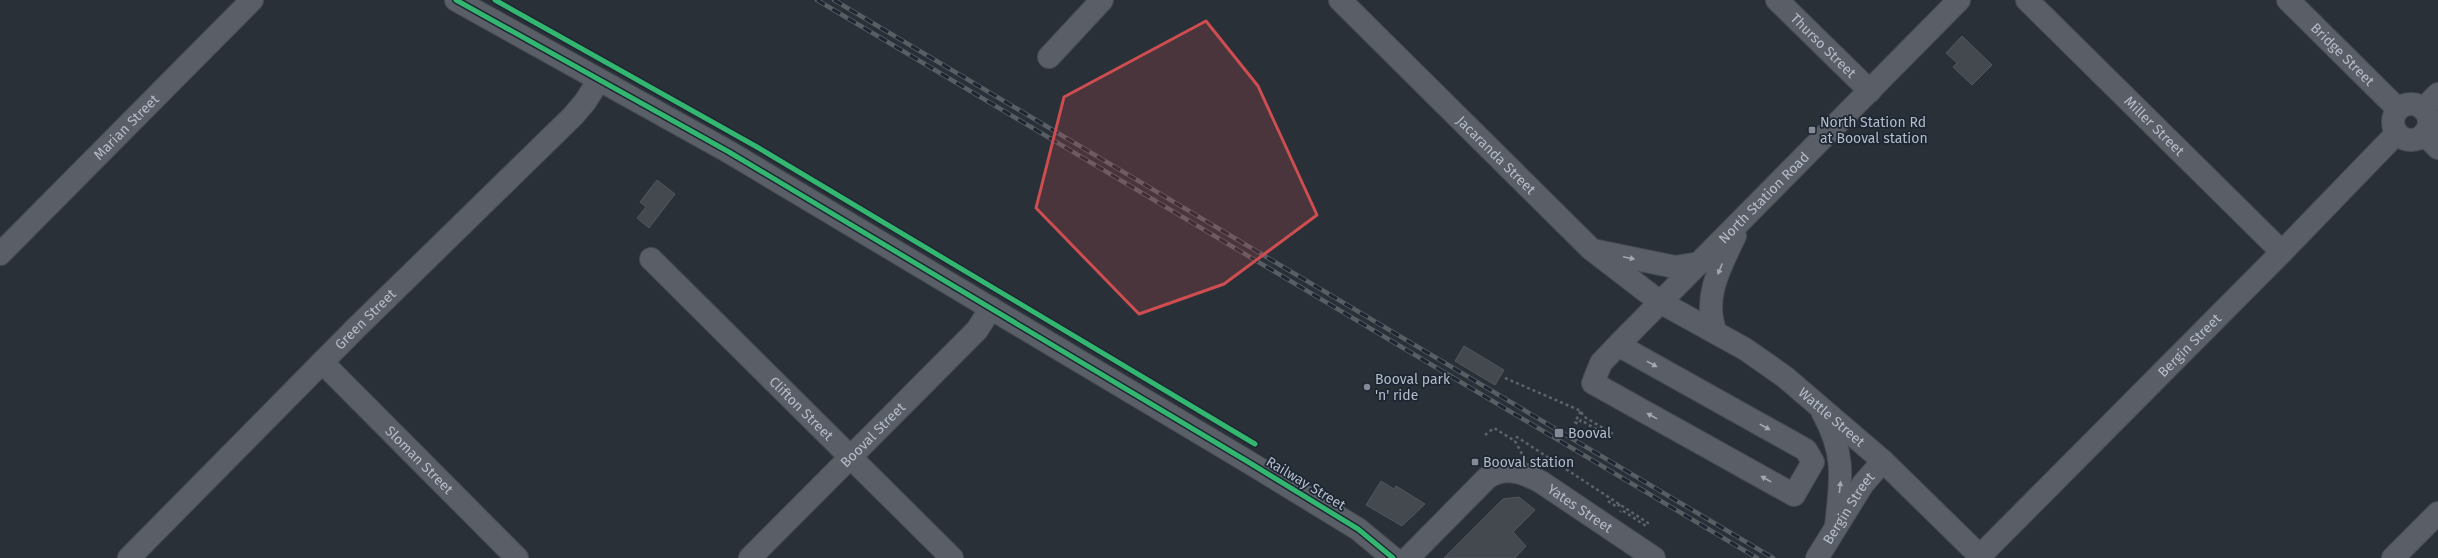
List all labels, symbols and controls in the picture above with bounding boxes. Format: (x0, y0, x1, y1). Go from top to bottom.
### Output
street label: Thurso Street (1787, 10, 1860, 82)
street label: Bridge Street (2307, 19, 2378, 90)
street label: Marian Street (90, 90, 163, 164)
street label: Miller Street (2120, 93, 2188, 160)
street label: Jacaranda Street (1453, 112, 1540, 199)
place label: North Station Rd at Booval station (1820, 114, 1928, 147)
marker: North Station Rd at Booval station (1807, 125, 1817, 135)
street label: North Station Road (1715, 149, 1813, 247)
one-way arrow (1623, 255, 1636, 261)
one-way arrow (1716, 263, 1722, 275)
street label: Green Street (332, 285, 400, 353)
street label: Bergin Street (2155, 310, 2225, 381)
one-way arrow (1646, 360, 1658, 367)
place label: Booval park 'n' ride (1375, 371, 1451, 404)
street label: Clifton Street (765, 373, 837, 445)
marker: Booval park 'n' ride (1362, 382, 1372, 392)
street label: Wattle Street (1795, 384, 1869, 451)
street label: Booval Street (837, 398, 910, 471)
one-way arrow (1647, 412, 1658, 419)
street label: Sloman Street (381, 422, 457, 499)
one-way arrow (1759, 424, 1771, 431)
place label: Booval (1568, 425, 1611, 442)
marker: Booval (1553, 427, 1565, 439)
street label: Railway Street (1263, 453, 1349, 514)
place label: Booval station (1483, 454, 1574, 471)
marker: Booval station (1470, 457, 1480, 467)
street label: Bergin Street (1820, 468, 1879, 548)
one-way arrow (1760, 476, 1772, 483)
street label: Yates Street (1544, 481, 1616, 537)
one-way arrow (1837, 481, 1843, 493)

